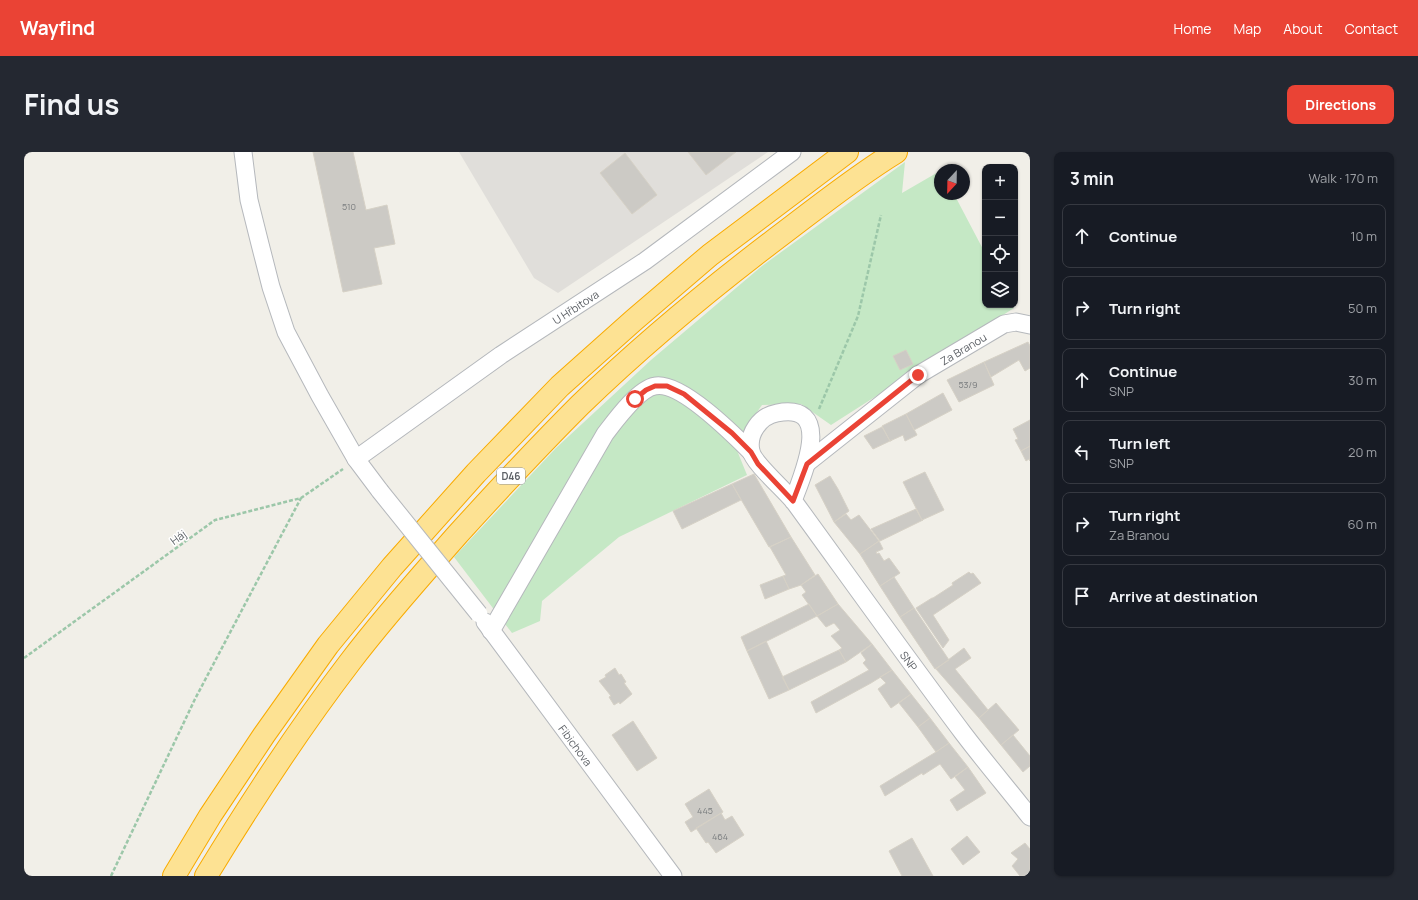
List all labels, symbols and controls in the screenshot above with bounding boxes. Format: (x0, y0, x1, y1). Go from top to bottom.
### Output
text: Wayfind (20, 15, 95, 41)
text: Home (1174, 19, 1211, 38)
text: Map (1233, 19, 1261, 38)
text: About (1283, 19, 1323, 38)
text: Contact (1345, 19, 1398, 38)
text: Find us (24, 85, 119, 123)
button: Directions (1287, 85, 1394, 124)
north arrow (934, 164, 970, 200)
map controls (982, 164, 1018, 308)
button: + (982, 164, 1018, 200)
text: 3 min (1070, 167, 1114, 190)
text: Walk · 170 m (1308, 169, 1378, 187)
house number: 510 (342, 200, 356, 213)
button: − (982, 200, 1018, 236)
icon: ahead (1071, 225, 1093, 247)
text: Continue (1109, 226, 1177, 247)
text: 10 m (1350, 227, 1377, 245)
button: locate (982, 236, 1018, 272)
button: layers (982, 272, 1018, 308)
street label: U Hřbitova (549, 286, 601, 327)
icon: right (1071, 297, 1093, 319)
text: Turn right (1109, 298, 1180, 319)
text: 50 m (1348, 299, 1377, 317)
street label: Za Branou (937, 329, 989, 368)
text: Continue (1109, 361, 1177, 382)
route end (909, 366, 927, 384)
icon: ahead (1071, 369, 1093, 391)
text: 30 m (1348, 371, 1377, 389)
house number: 53/9 (958, 378, 978, 391)
text: SNP (1109, 382, 1134, 400)
route start (626, 390, 644, 408)
text: Turn left (1109, 433, 1171, 454)
icon: left (1071, 441, 1093, 463)
text: 20 m (1348, 443, 1377, 461)
text: SNP (1109, 454, 1134, 472)
road number: D46 (497, 468, 525, 484)
text: Turn right (1109, 505, 1180, 526)
icon: right (1071, 513, 1093, 535)
text: 60 m (1347, 515, 1377, 533)
street label: Háj (167, 526, 189, 548)
text: Za Branou (1109, 526, 1170, 544)
icon: arrive (1071, 585, 1093, 607)
text: Arrive at destination (1109, 586, 1258, 607)
street label: SNP (897, 648, 922, 674)
street label: Fibichova (556, 721, 596, 769)
house number: 445 (697, 804, 713, 817)
house number: 464 (712, 830, 728, 843)

